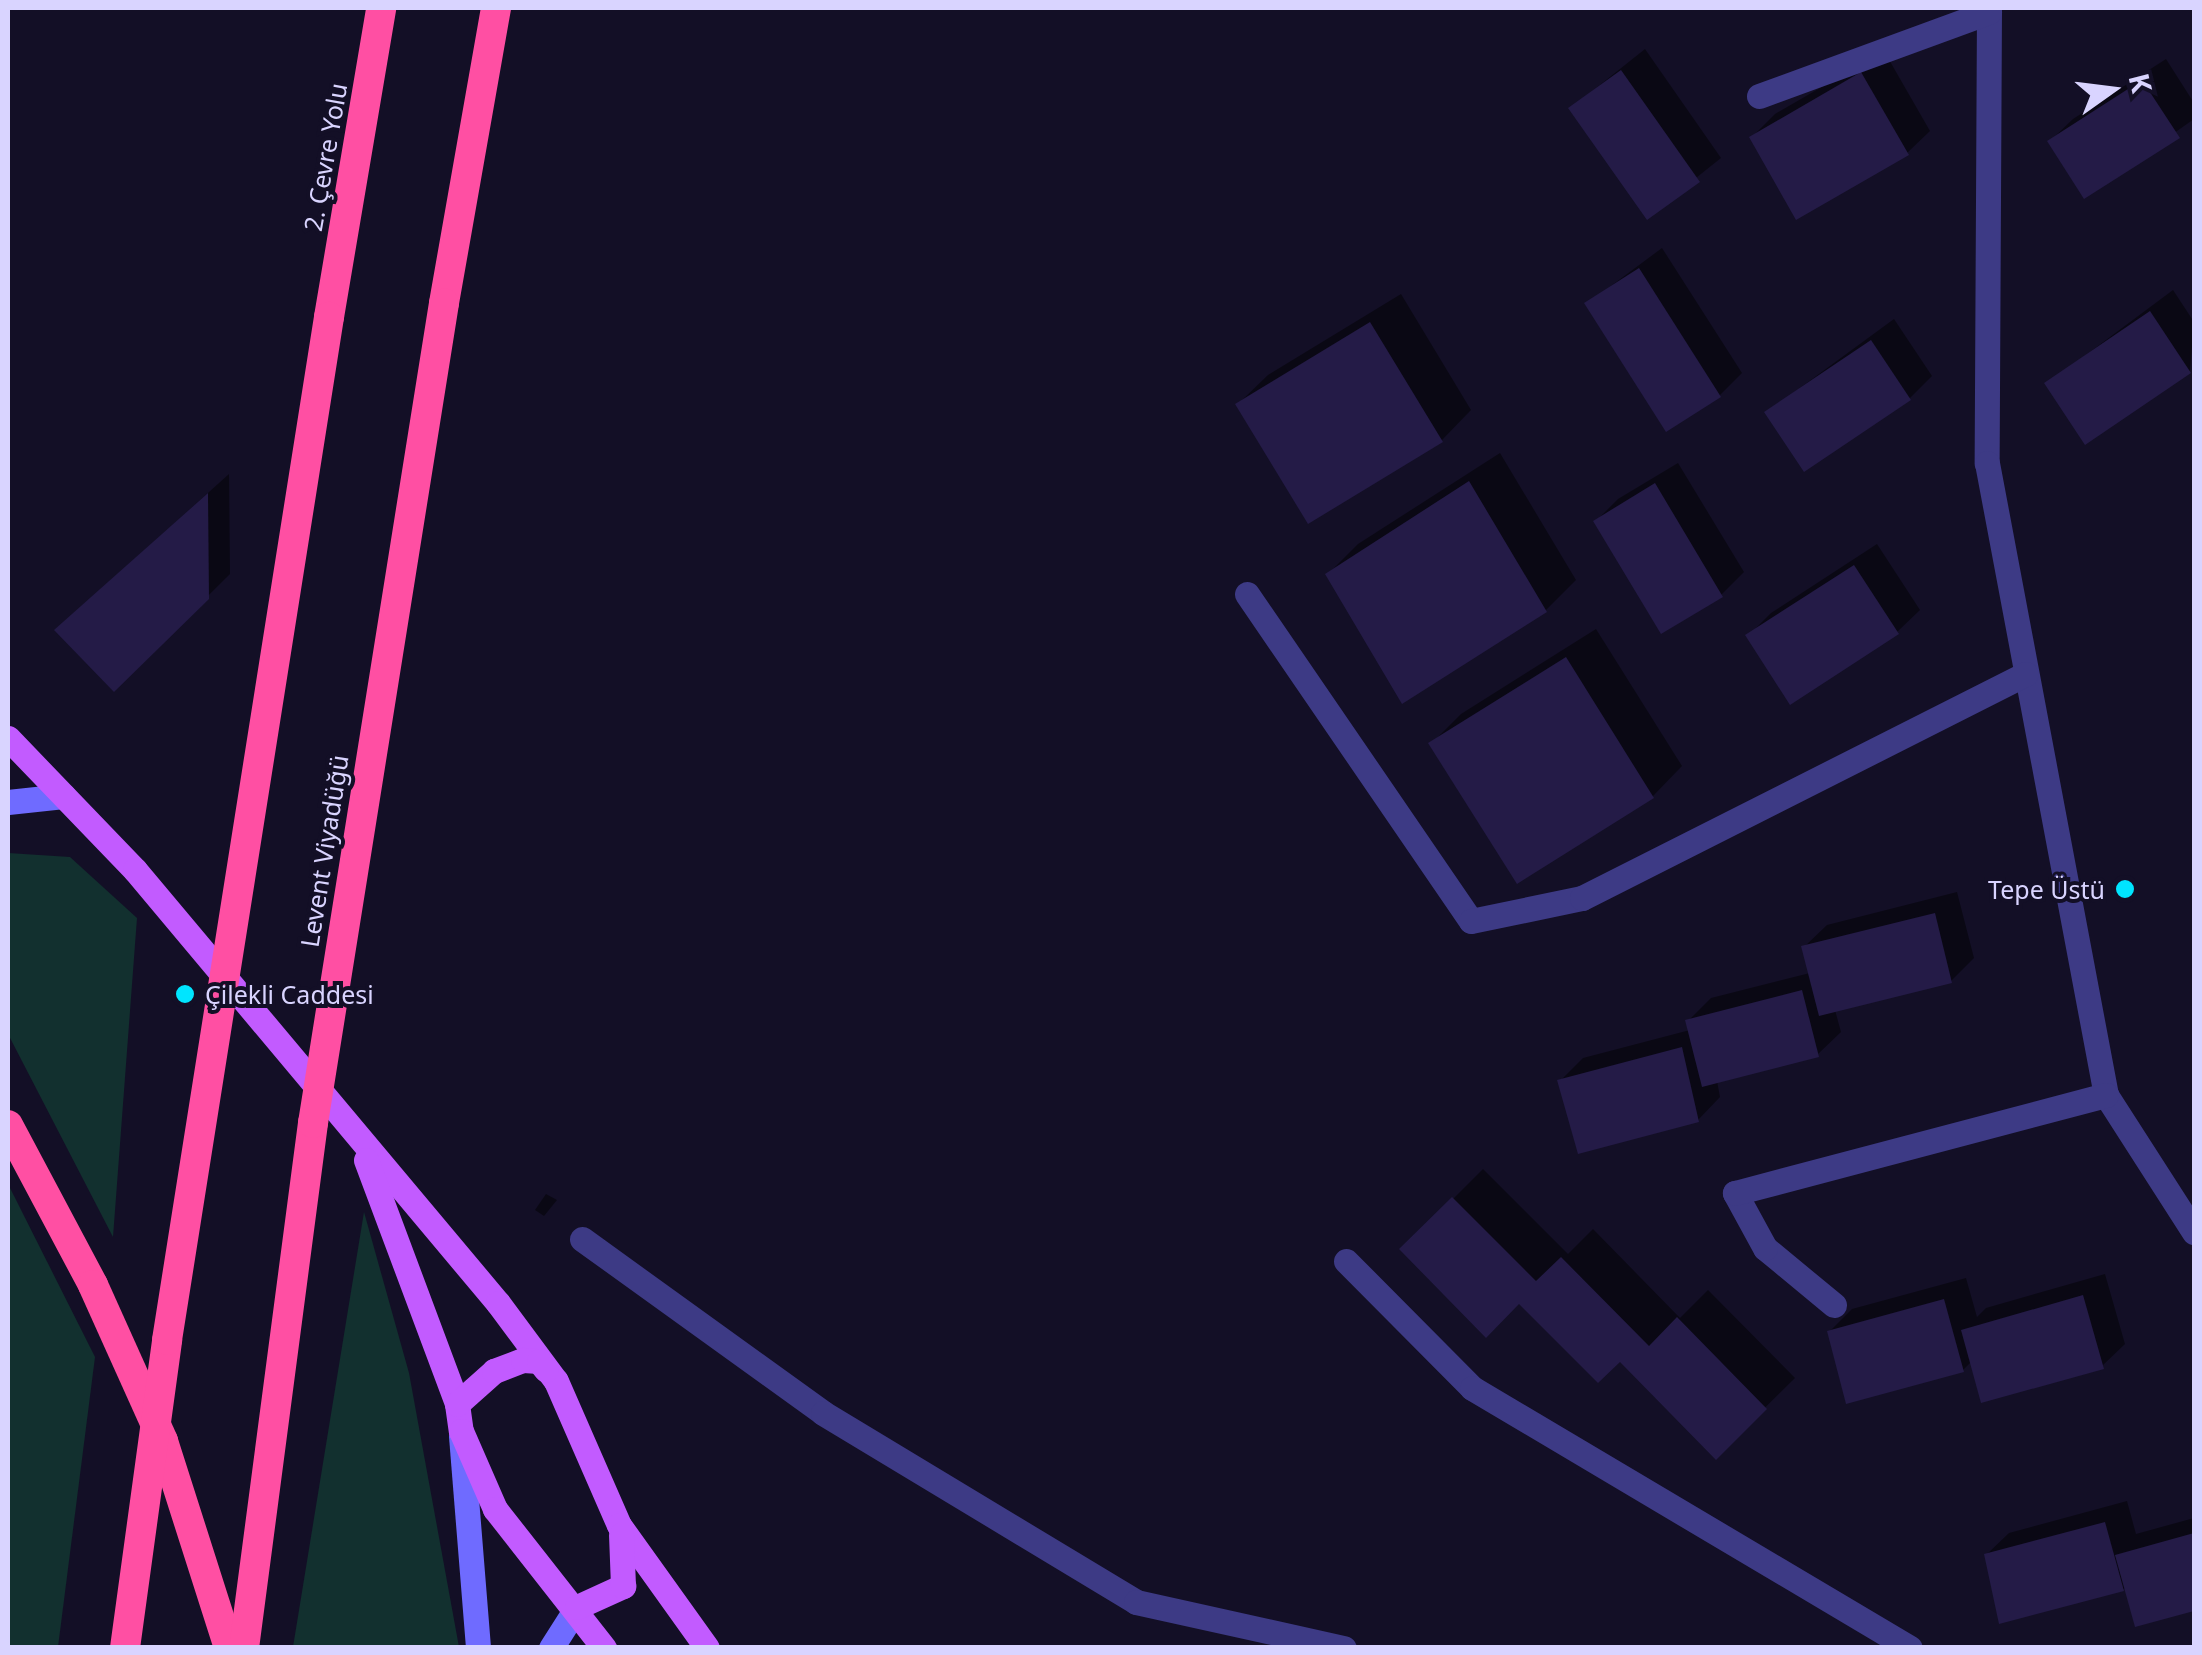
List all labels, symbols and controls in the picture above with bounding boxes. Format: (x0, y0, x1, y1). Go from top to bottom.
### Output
north arrow (2062, 40, 2162, 140)
text: K (2120, 69, 2162, 96)
street label: 2. Çevre Yolu (297, 81, 353, 233)
street label: Levent Viyadüğü (294, 753, 354, 949)
place label: Tepe Üstü (1988, 874, 2105, 904)
marker: Tepe Üstü (2114, 878, 2136, 900)
place label: Çilekli Caddesi (205, 979, 374, 1009)
marker: Çilekli Caddesi (174, 983, 196, 1005)

